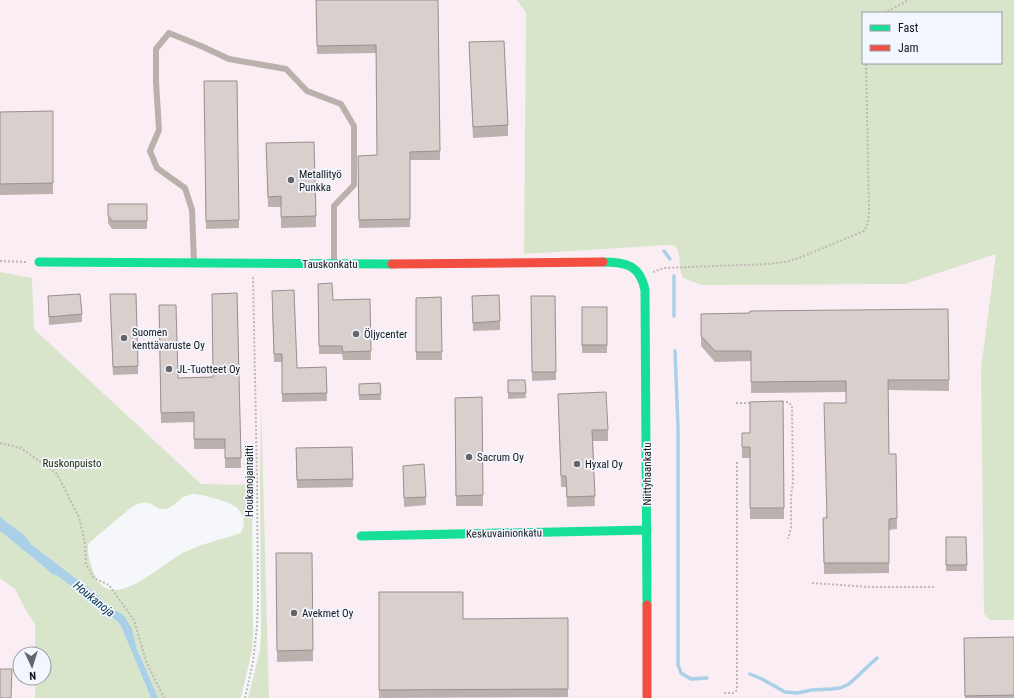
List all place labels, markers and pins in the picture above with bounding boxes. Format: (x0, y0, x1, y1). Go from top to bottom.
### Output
place label: Metallityö Punkka (299, 168, 342, 194)
marker: Metallityö Punkka (286, 175, 296, 185)
place label: Suomen kenttävaruste Oy (132, 326, 205, 352)
place label: Öljycenter (364, 328, 408, 341)
marker: Öljycenter (351, 329, 361, 339)
marker: Suomen kenttävaruste Oy (119, 333, 129, 343)
place label: JL-Tuotteet Oy (177, 363, 241, 376)
marker: JL-Tuotteet Oy (164, 364, 174, 374)
place label: Sacrum Oy (477, 451, 524, 464)
marker: Sacrum Oy (464, 452, 474, 462)
place label: Hyxal Oy (585, 458, 623, 471)
marker: Hyxal Oy (572, 459, 582, 469)
place label: Avekmet Oy (302, 607, 354, 620)
marker: Avekmet Oy (289, 608, 299, 618)

